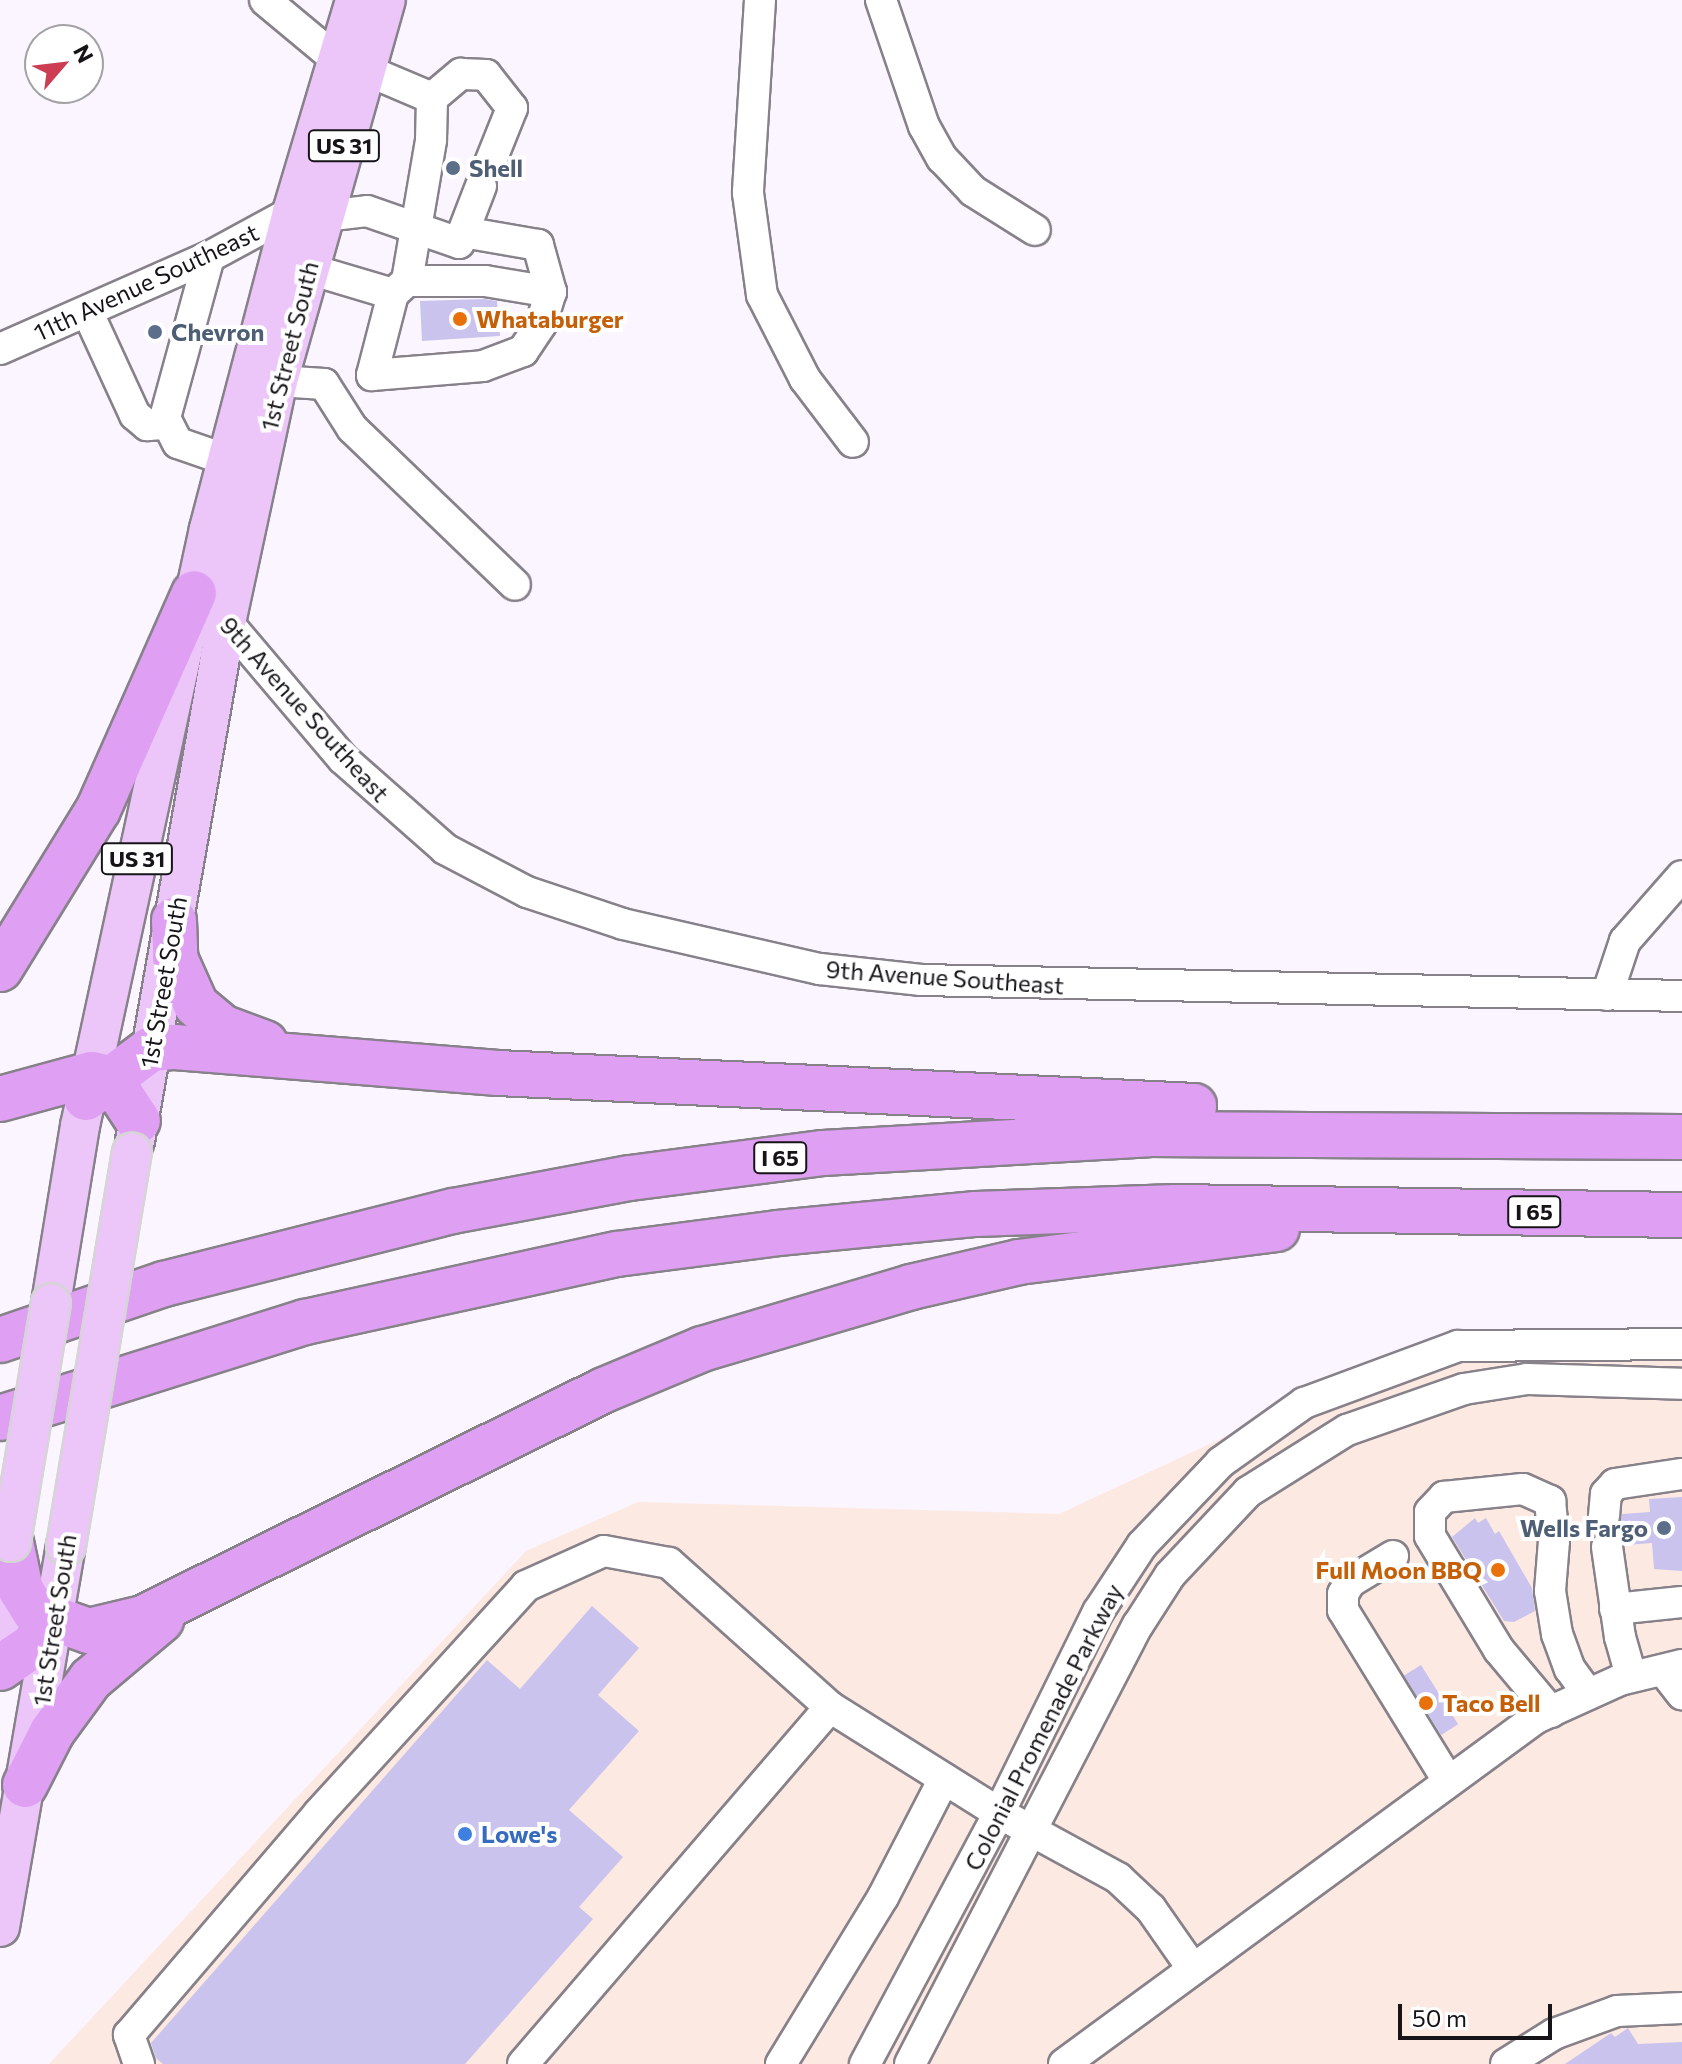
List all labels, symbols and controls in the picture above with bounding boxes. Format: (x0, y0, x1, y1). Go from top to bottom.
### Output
north arrow (24, 24, 104, 104)
text: N (68, 40, 100, 67)
road number: US 31 (306, 128, 382, 164)
place label: Shell (469, 154, 523, 182)
marker: Shell (444, 159, 462, 177)
street label: 11th Avenue Southeast (29, 217, 263, 347)
street label: 1st Street South (254, 258, 324, 434)
place label: Whataburger (476, 305, 624, 333)
marker: Whataburger (451, 310, 469, 328)
place label: Chevron (171, 318, 264, 346)
marker: Chevron (146, 323, 164, 341)
street label: 9th Avenue Southeast (214, 611, 396, 807)
road number: US 31 (99, 841, 175, 877)
street label: 1st Street South (134, 894, 192, 1070)
street label: 9th Avenue Southeast (825, 954, 1065, 1000)
road number: I 65 (752, 1140, 808, 1176)
road number: I 65 (1506, 1194, 1562, 1230)
place label: Wells Fargo (1520, 1514, 1648, 1542)
marker: Wells Fargo (1655, 1519, 1673, 1537)
street label: 1st Street South (26, 1532, 82, 1708)
place label: Full Moon BBQ (1316, 1556, 1482, 1584)
marker: Full Moon BBQ (1489, 1561, 1507, 1579)
street label: Colonial Promenade Parkway (958, 1579, 1128, 1875)
place label: Taco Bell (1442, 1689, 1541, 1717)
marker: Taco Bell (1417, 1694, 1435, 1712)
place label: Lowe's (481, 1820, 557, 1848)
marker: Lowe's (456, 1825, 474, 1843)
scale bar (1402, 1988, 1556, 2038)
text: 50 m (1412, 2003, 1467, 2032)

